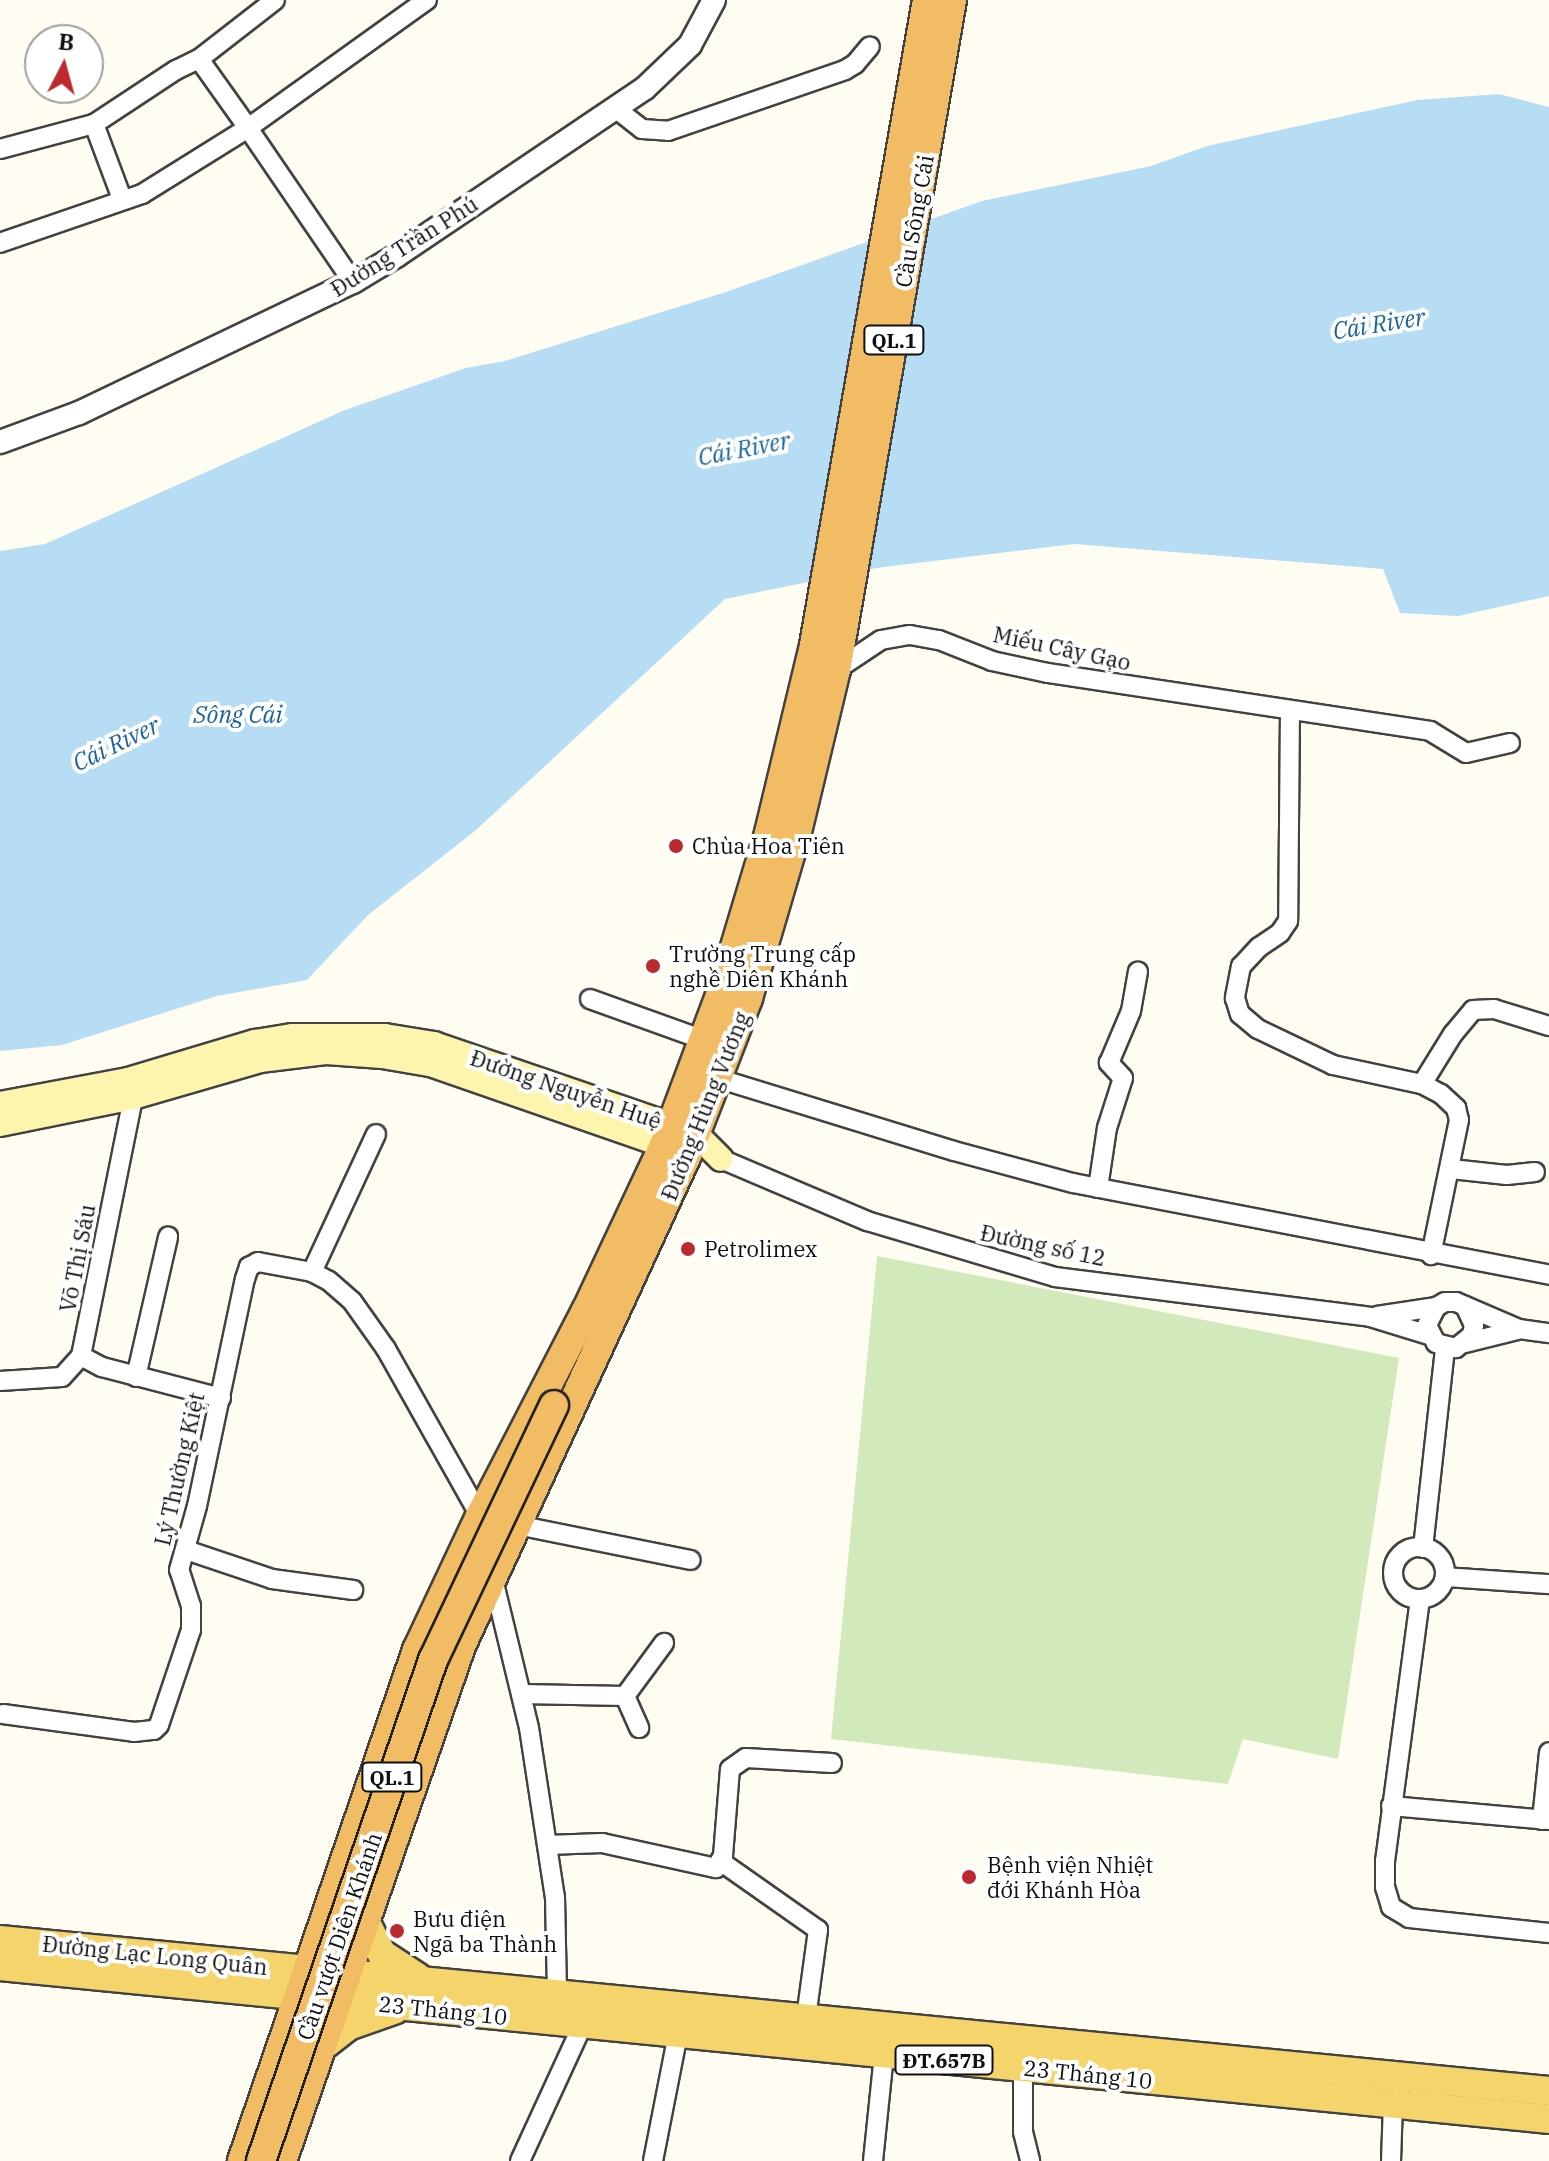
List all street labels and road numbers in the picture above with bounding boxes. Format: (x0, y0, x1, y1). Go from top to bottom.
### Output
street label: Cầu Sông Cái (889, 153, 939, 289)
street label: Đường Trần Phú (325, 190, 483, 302)
road number: QL.1 (862, 324, 926, 356)
street label: Miếu Cây Gạo (991, 621, 1133, 675)
street label: Đường Hùng Vương (655, 1008, 755, 1204)
street label: Đường Nguyễn Huệ (467, 1044, 665, 1134)
street label: Võ Thị Sáu (54, 1202, 100, 1314)
street label: Đường số 12 (978, 1219, 1108, 1271)
street label: Lý Thường Kiệt (149, 1390, 209, 1548)
road number: QL.1 (360, 1761, 424, 1793)
street label: Cầu vượt Diên Khánh (291, 1829, 387, 2043)
street label: Đường Lạc Long Quân (41, 1930, 269, 1980)
street label: 23 Tháng 10 (377, 1990, 509, 2030)
road number: ĐT.657B (894, 2044, 994, 2076)
street label: 23 Tháng 10 (1022, 2054, 1154, 2094)

